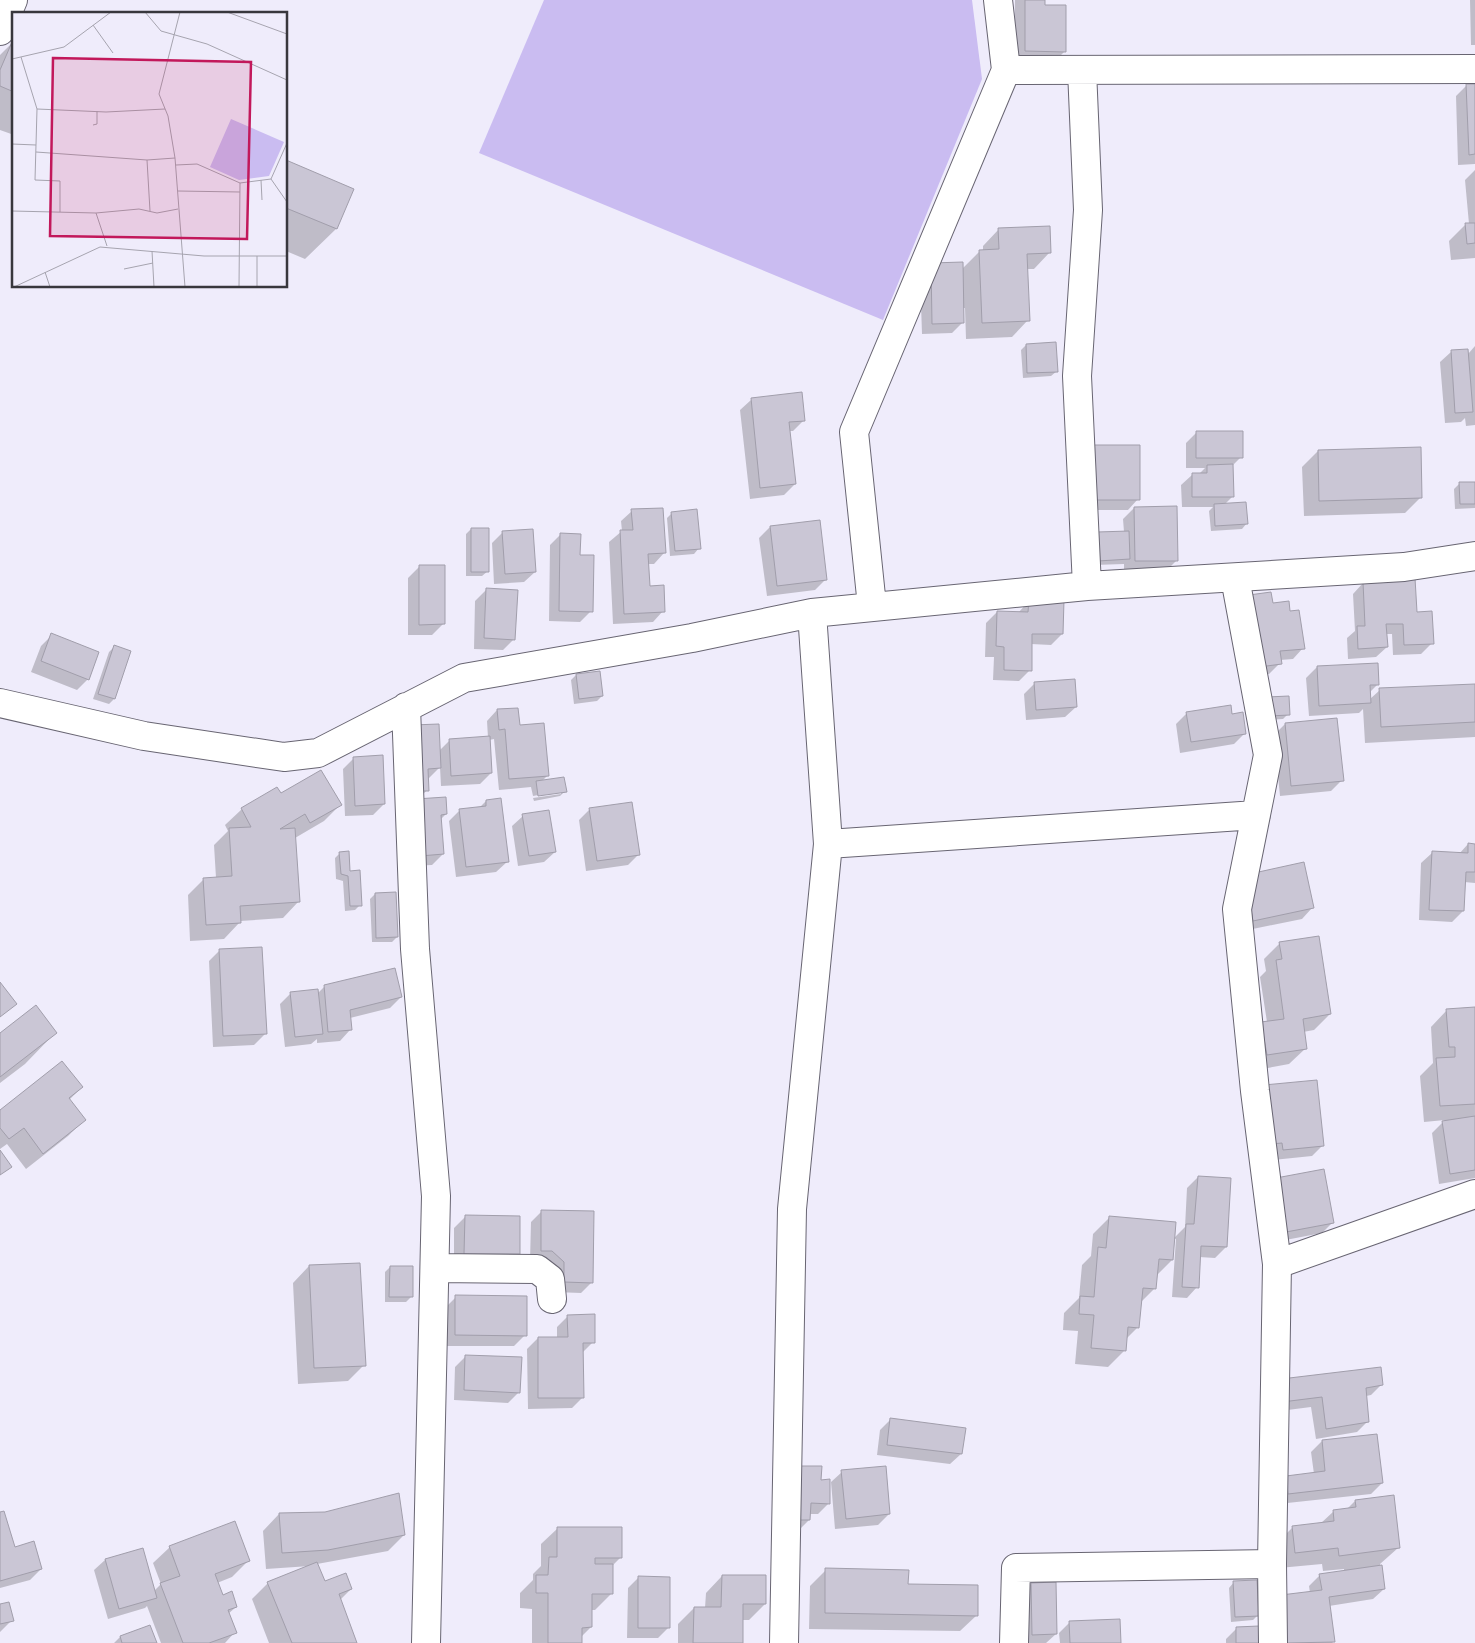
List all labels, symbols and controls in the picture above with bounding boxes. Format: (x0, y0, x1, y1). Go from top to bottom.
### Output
inset map (12, 12, 288, 288)

